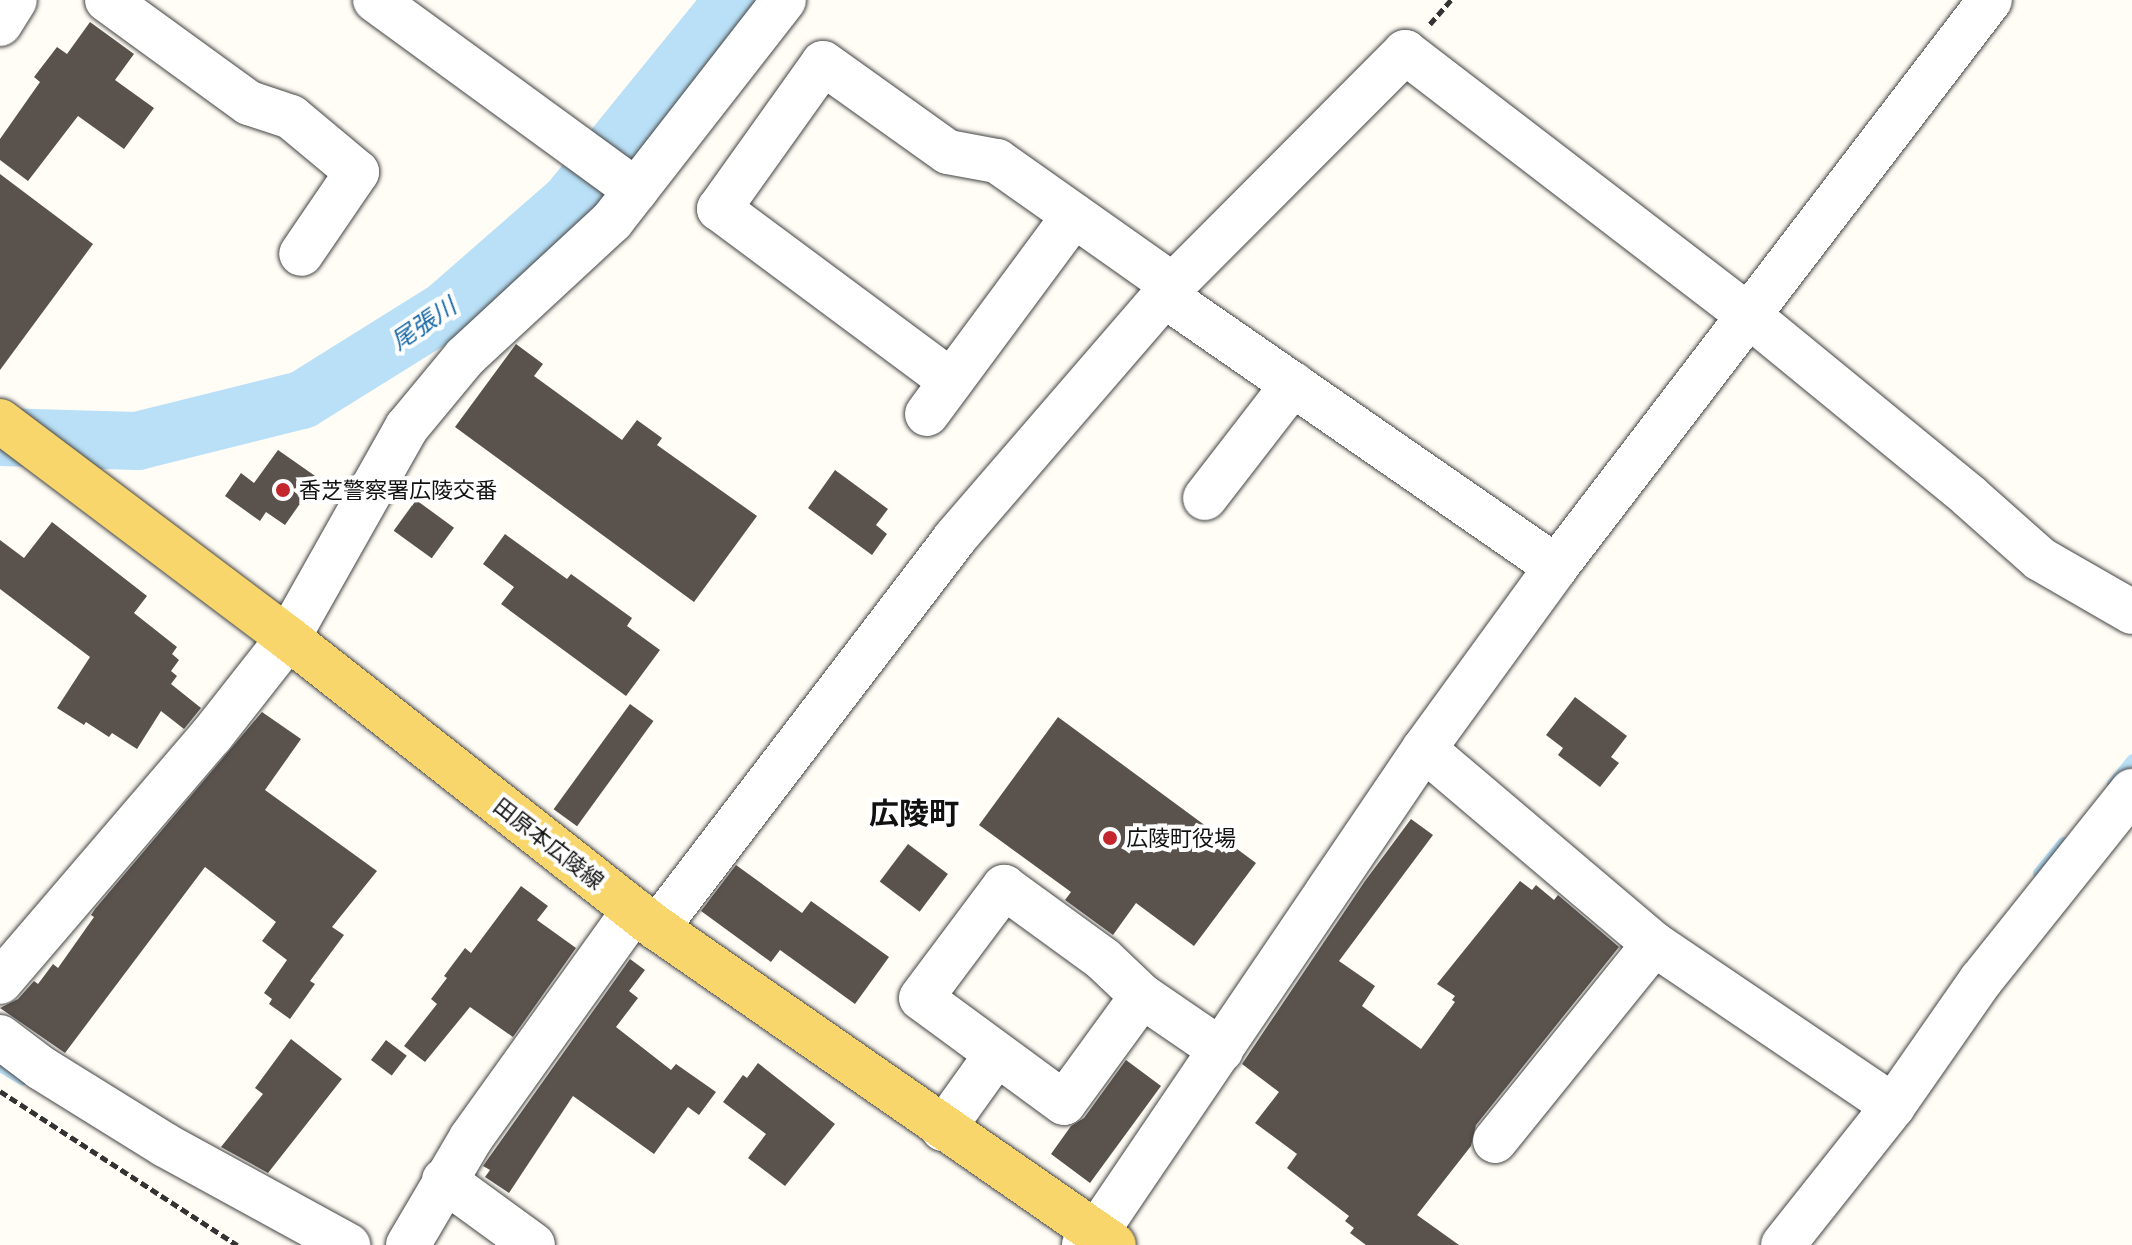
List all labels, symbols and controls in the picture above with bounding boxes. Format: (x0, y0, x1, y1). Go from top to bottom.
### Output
water label: 尾張川 (385, 291, 461, 355)
place label: 香芝警察署広陵交番 (299, 477, 497, 503)
marker: 香芝警察署広陵交番 (274, 481, 292, 499)
street label: 田原本広陵線 (489, 792, 609, 894)
district label: 広陵町 (869, 795, 959, 831)
place label: 広陵町役場 (1126, 825, 1236, 851)
marker: 広陵町役場 (1101, 829, 1119, 847)

